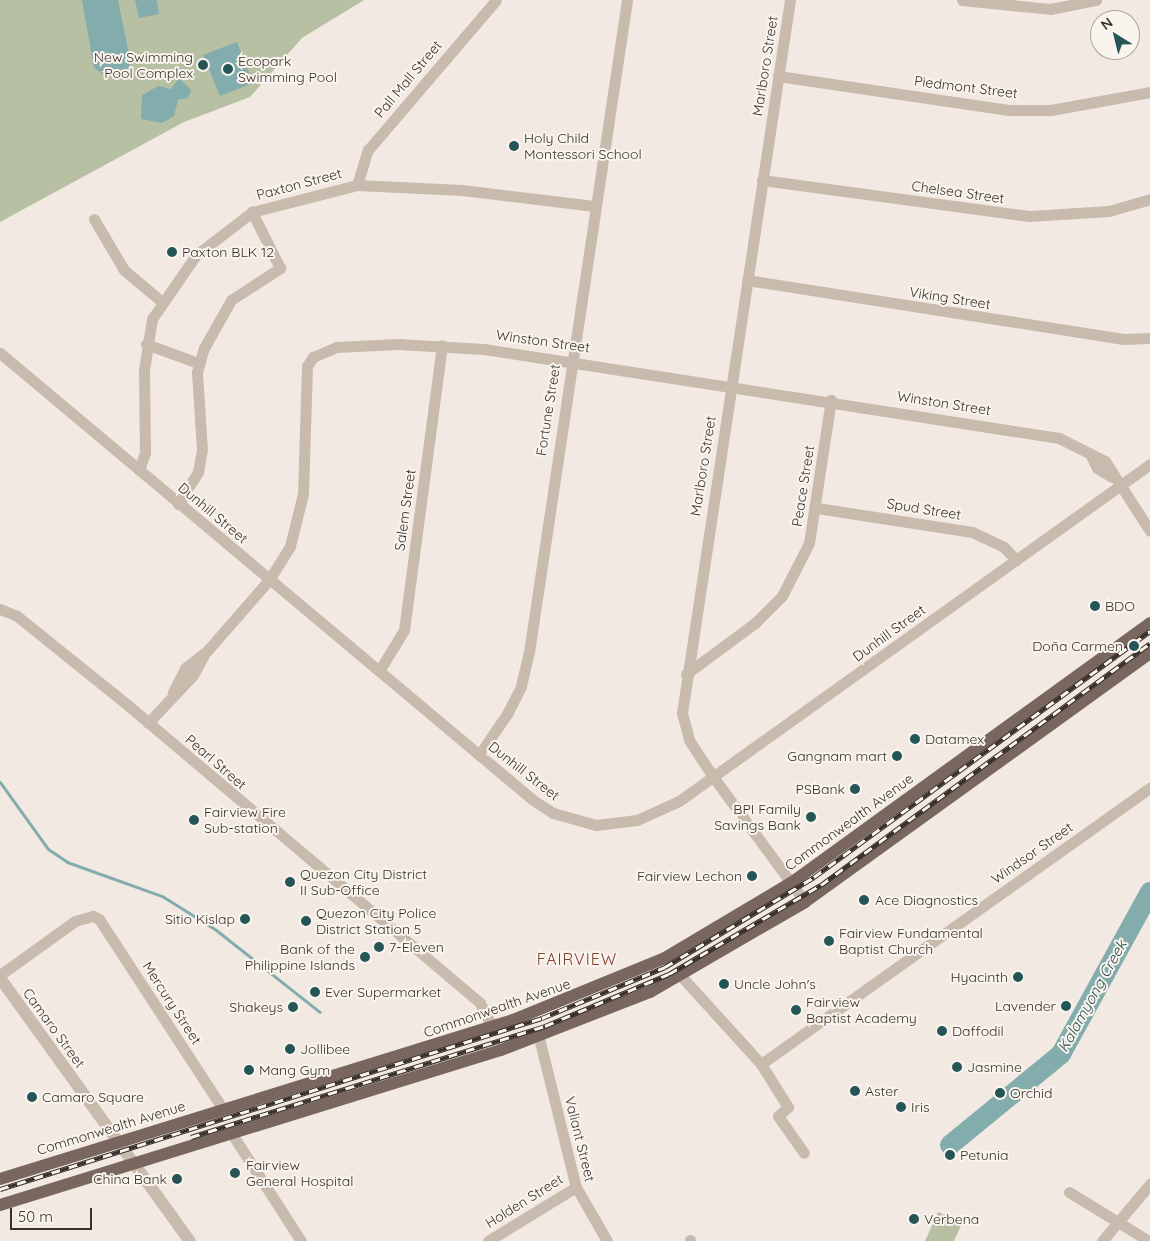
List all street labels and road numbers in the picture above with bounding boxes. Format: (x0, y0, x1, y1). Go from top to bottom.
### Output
street label: Marlboro Street (749, 15, 781, 117)
street label: Pall Mall Street (371, 37, 445, 121)
street label: Piedmont Street (913, 72, 1019, 102)
street label: Paxton Street (255, 165, 343, 203)
street label: Chelsea Street (911, 177, 1005, 207)
street label: Viking Street (908, 283, 992, 313)
street label: Winston Street (495, 326, 591, 356)
street label: Fortune Street (532, 363, 564, 457)
street label: Winston Street (896, 387, 992, 419)
street label: Marlboro Street (687, 415, 719, 517)
street label: Peace Street (788, 444, 818, 528)
street label: Salem Street (391, 468, 419, 552)
street label: Dunhill Street (175, 479, 251, 547)
street label: Spud Street (886, 495, 962, 523)
street label: Dunhill Street (849, 601, 929, 665)
street label: Pearl Street (182, 731, 250, 793)
street label: Dunhill Street (485, 738, 563, 804)
street label: Commonwealth Avenue (782, 770, 916, 874)
street label: Windsor Street (988, 819, 1076, 887)
street label: Mercury Street (139, 958, 205, 1048)
street label: Commonwealth Avenue (421, 975, 573, 1041)
street label: Camaro Street (19, 985, 89, 1071)
street label: Valiant Street (561, 1095, 599, 1183)
street label: Commonwealth Avenue (35, 1097, 187, 1159)
street label: Holden Street (482, 1171, 566, 1231)

